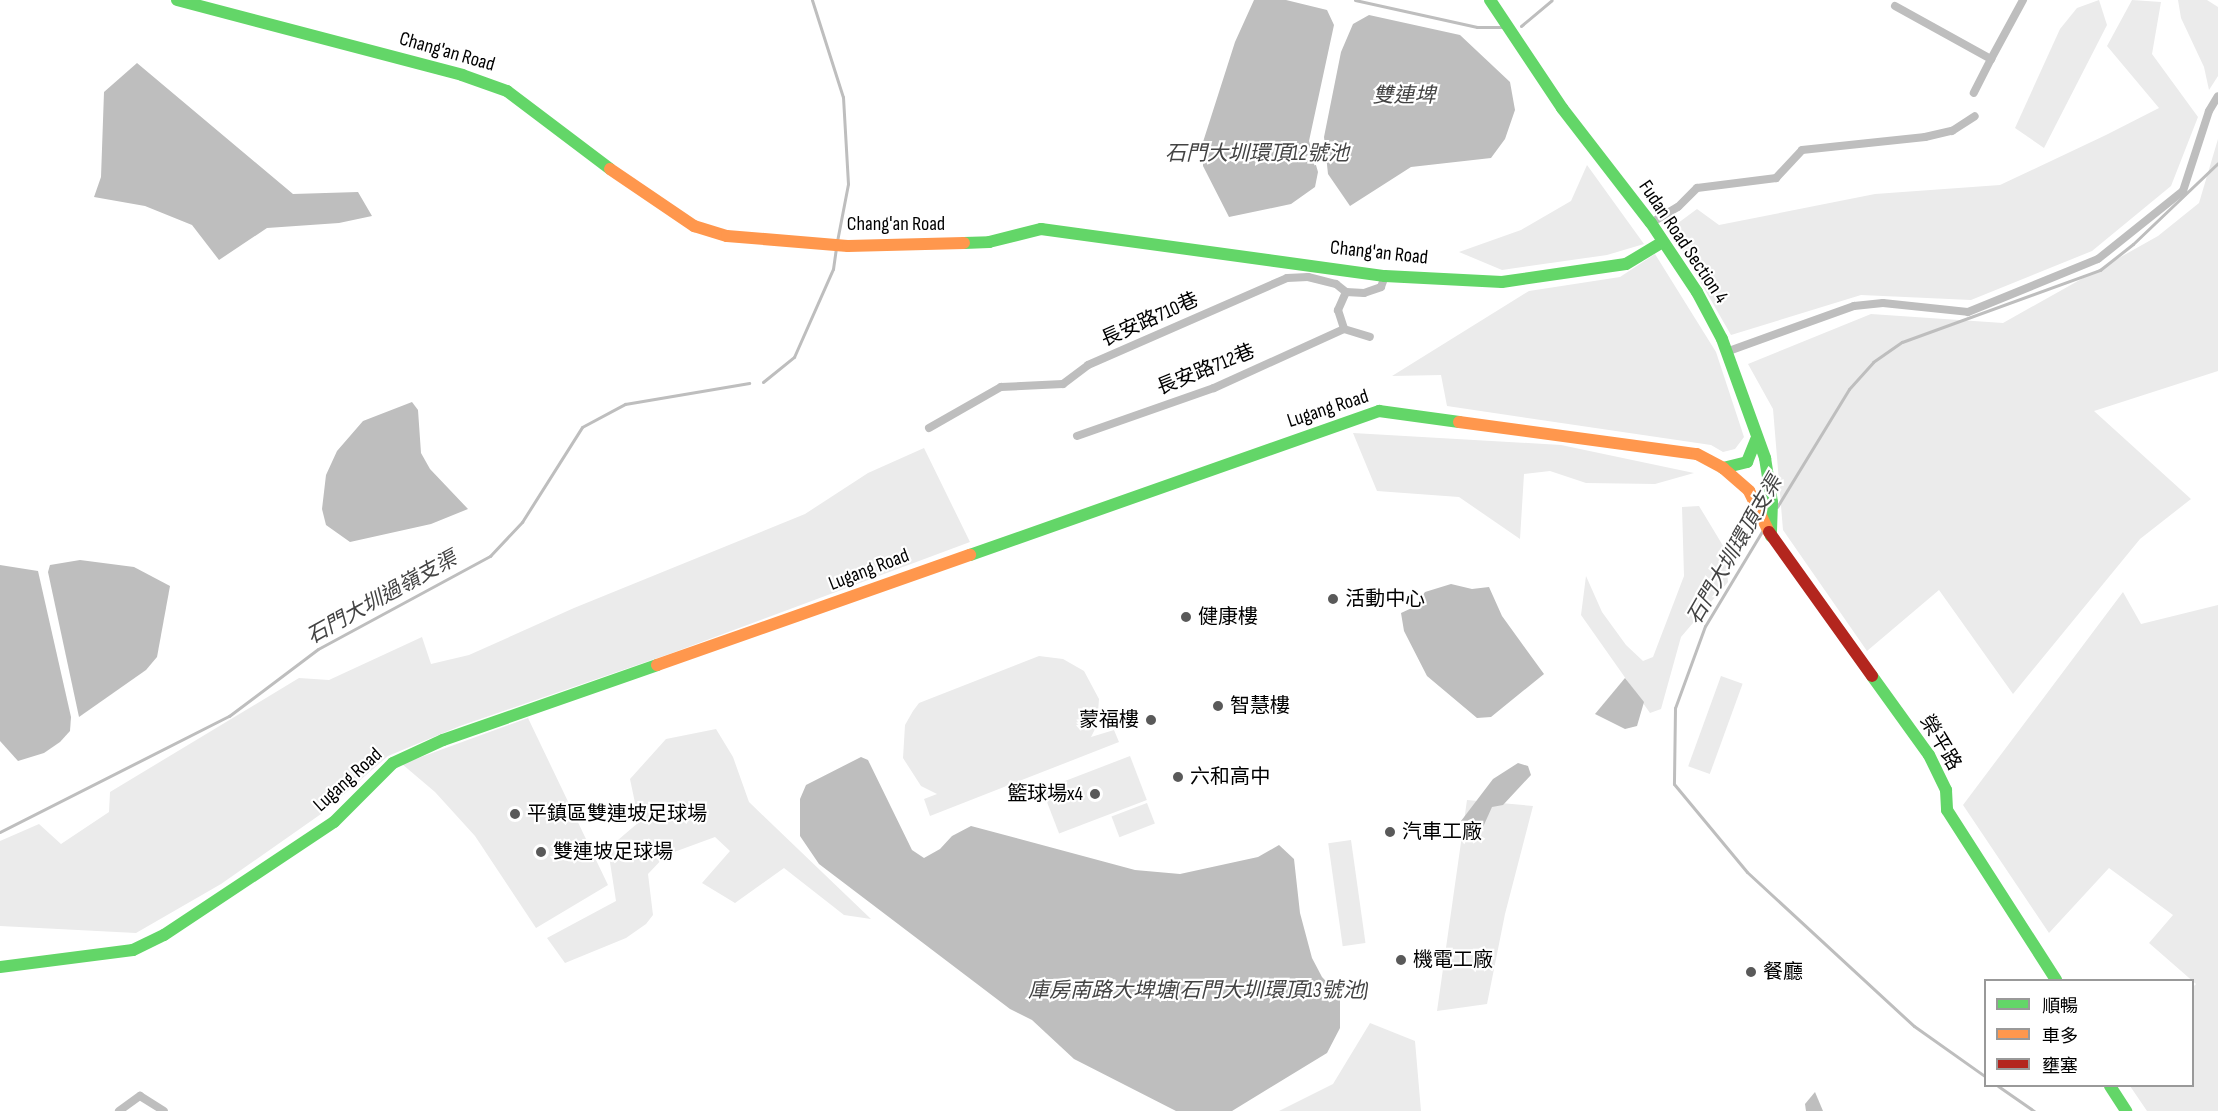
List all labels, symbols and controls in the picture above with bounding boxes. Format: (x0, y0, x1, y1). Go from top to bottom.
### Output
street label: Chang'an Road (396, 27, 498, 77)
water label: 雙連埤 (1373, 83, 1435, 109)
water label: 石門大圳環頂12號池 (1165, 141, 1349, 167)
street label: Fudan Road Section 4 (1633, 176, 1733, 308)
street label: Chang'an Road (847, 212, 945, 236)
street label: Chang'an Road (1329, 236, 1429, 270)
street label: 長安路710巷 (1098, 288, 1202, 352)
street label: 長安路712巷 (1154, 339, 1258, 401)
street label: Lugang Road (1284, 385, 1372, 433)
water label: 石門大圳環頂支渠 (1682, 471, 1788, 629)
street label: Lugang Road (825, 544, 913, 596)
water label: 石門大圳過嶺支渠 (302, 546, 462, 650)
place label: 活動中心 (1345, 587, 1425, 611)
marker: 活動中心 (1326, 592, 1340, 606)
place label: 健康樓 (1198, 605, 1258, 629)
marker: 健康樓 (1179, 610, 1193, 624)
place label: 智慧樓 (1230, 694, 1290, 718)
marker: 智慧樓 (1211, 699, 1225, 713)
place label: 蒙福樓 (1079, 708, 1139, 732)
street label: 榮平路 (1914, 711, 1966, 775)
marker: 蒙福樓 (1144, 713, 1158, 727)
street label: Lugang Road (309, 743, 387, 817)
place label: 六和高中 (1190, 765, 1270, 789)
marker: 六和高中 (1171, 770, 1185, 784)
place label: 籃球場x4 (1007, 782, 1083, 806)
marker: 籃球場x4 (1088, 787, 1102, 801)
place label: 平鎮區雙連坡足球場 (527, 802, 707, 826)
marker: 平鎮區雙連坡足球場 (508, 807, 522, 821)
place label: 汽車工廠 (1402, 820, 1482, 844)
marker: 汽車工廠 (1383, 825, 1397, 839)
place label: 雙連坡足球場 (553, 840, 673, 864)
marker: 雙連坡足球場 (534, 845, 548, 859)
place label: 機電工廠 (1413, 948, 1493, 972)
marker: 機電工廠 (1394, 953, 1408, 967)
place label: 餐廳 (1763, 960, 1803, 984)
marker: 餐廳 (1744, 965, 1758, 979)
water label: 庫房南路大埤塘(石門大圳環頂13號池) (1028, 978, 1368, 1004)
legend (1984, 979, 2194, 1087)
text: 順暢 (2042, 996, 2078, 1017)
text: 車多 (2042, 1026, 2078, 1047)
text: 壅塞 (2042, 1056, 2078, 1077)

